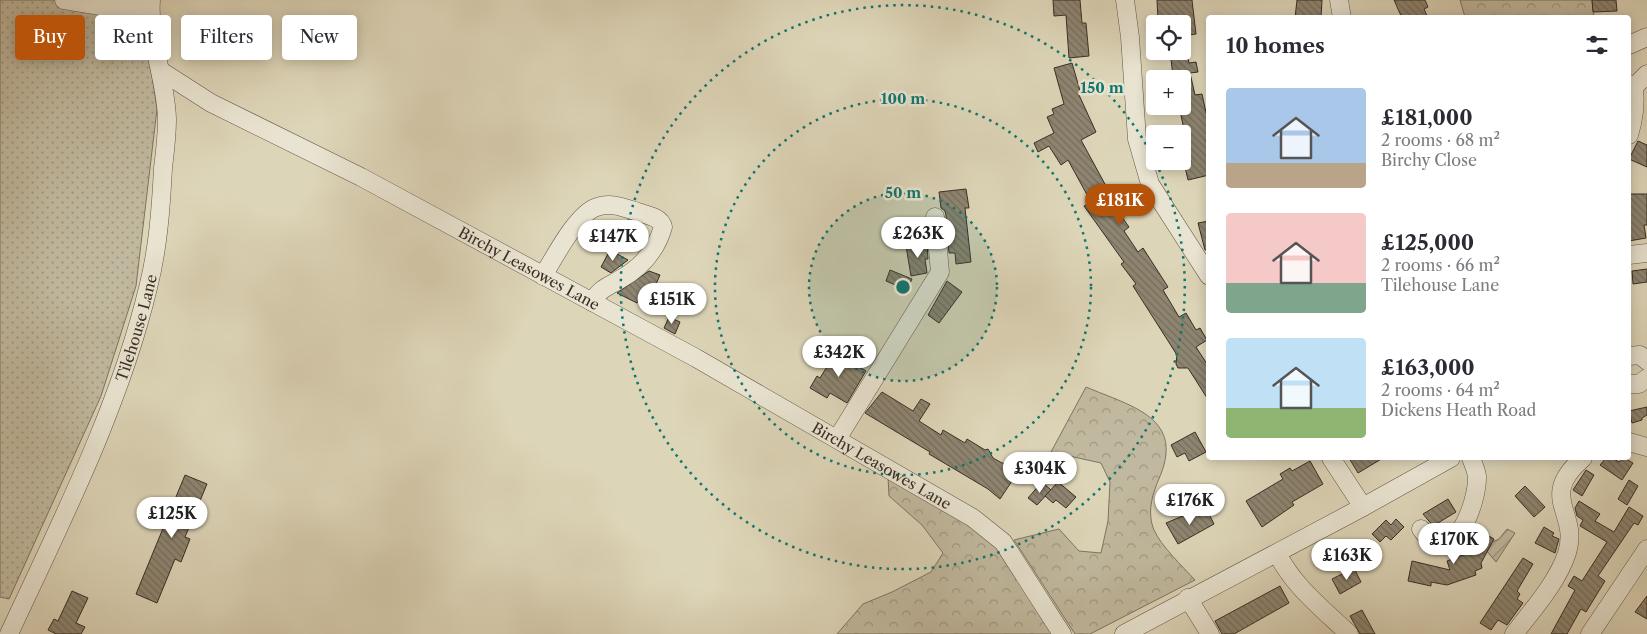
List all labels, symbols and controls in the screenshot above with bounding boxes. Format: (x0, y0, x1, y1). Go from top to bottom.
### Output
chip: Buy (15, 15, 85, 60)
chip: Rent (95, 15, 171, 60)
chip: Filters (181, 15, 272, 60)
chip: New (282, 15, 357, 60)
map controls (1146, 15, 1191, 170)
button: locate (1146, 15, 1191, 60)
icon: filters (1583, 31, 1611, 59)
text: 10 homes (1226, 33, 1325, 58)
button: + (1146, 70, 1191, 115)
text: 150 m (1080, 78, 1124, 97)
text: 100 m (881, 89, 925, 108)
text: £181,000 (1381, 105, 1473, 130)
icon: home (1266, 108, 1326, 168)
button: − (1146, 125, 1191, 170)
text: 2 rooms · 68 m² (1381, 130, 1500, 150)
text: Birchy Close (1381, 150, 1477, 170)
text: 50 m (885, 183, 921, 202)
pin: £181K (1085, 184, 1155, 226)
text: £181K (1096, 190, 1144, 210)
pin: £263K (883, 216, 953, 259)
pin: £147K (578, 220, 648, 262)
street label: Birchy Leasowes Lane (455, 222, 603, 314)
text: £263K (892, 223, 944, 243)
text: £147K (589, 226, 637, 246)
text: £125,000 (1381, 230, 1474, 255)
icon: home (1266, 233, 1326, 293)
text: 2 rooms · 66 m² (1381, 255, 1500, 275)
street label: Tilehouse Lane (111, 272, 160, 384)
text: Tilehouse Lane (1381, 275, 1499, 295)
centre of rings (894, 278, 912, 296)
pin: £151K (637, 282, 707, 325)
text: £151K (649, 289, 695, 309)
pin: £342K (804, 336, 874, 378)
text: £342K (813, 342, 865, 362)
text: £163,000 (1381, 355, 1475, 380)
icon: home (1266, 358, 1326, 418)
text: 2 rooms · 64 m² (1381, 380, 1500, 400)
text: Dickens Heath Road (1381, 400, 1536, 420)
street label: Birchy Leasowes Lane (809, 418, 955, 513)
pin: £304K (1005, 452, 1075, 494)
text: £304K (1014, 458, 1066, 478)
pin: £176K (1155, 484, 1225, 526)
text: £176K (1166, 490, 1214, 510)
pin: £125K (137, 496, 207, 539)
text: £125K (147, 503, 197, 523)
pin: £170K (1419, 522, 1489, 565)
text: £170K (1429, 529, 1479, 549)
pin: £163K (1312, 538, 1382, 581)
text: £163K (1322, 545, 1372, 565)

